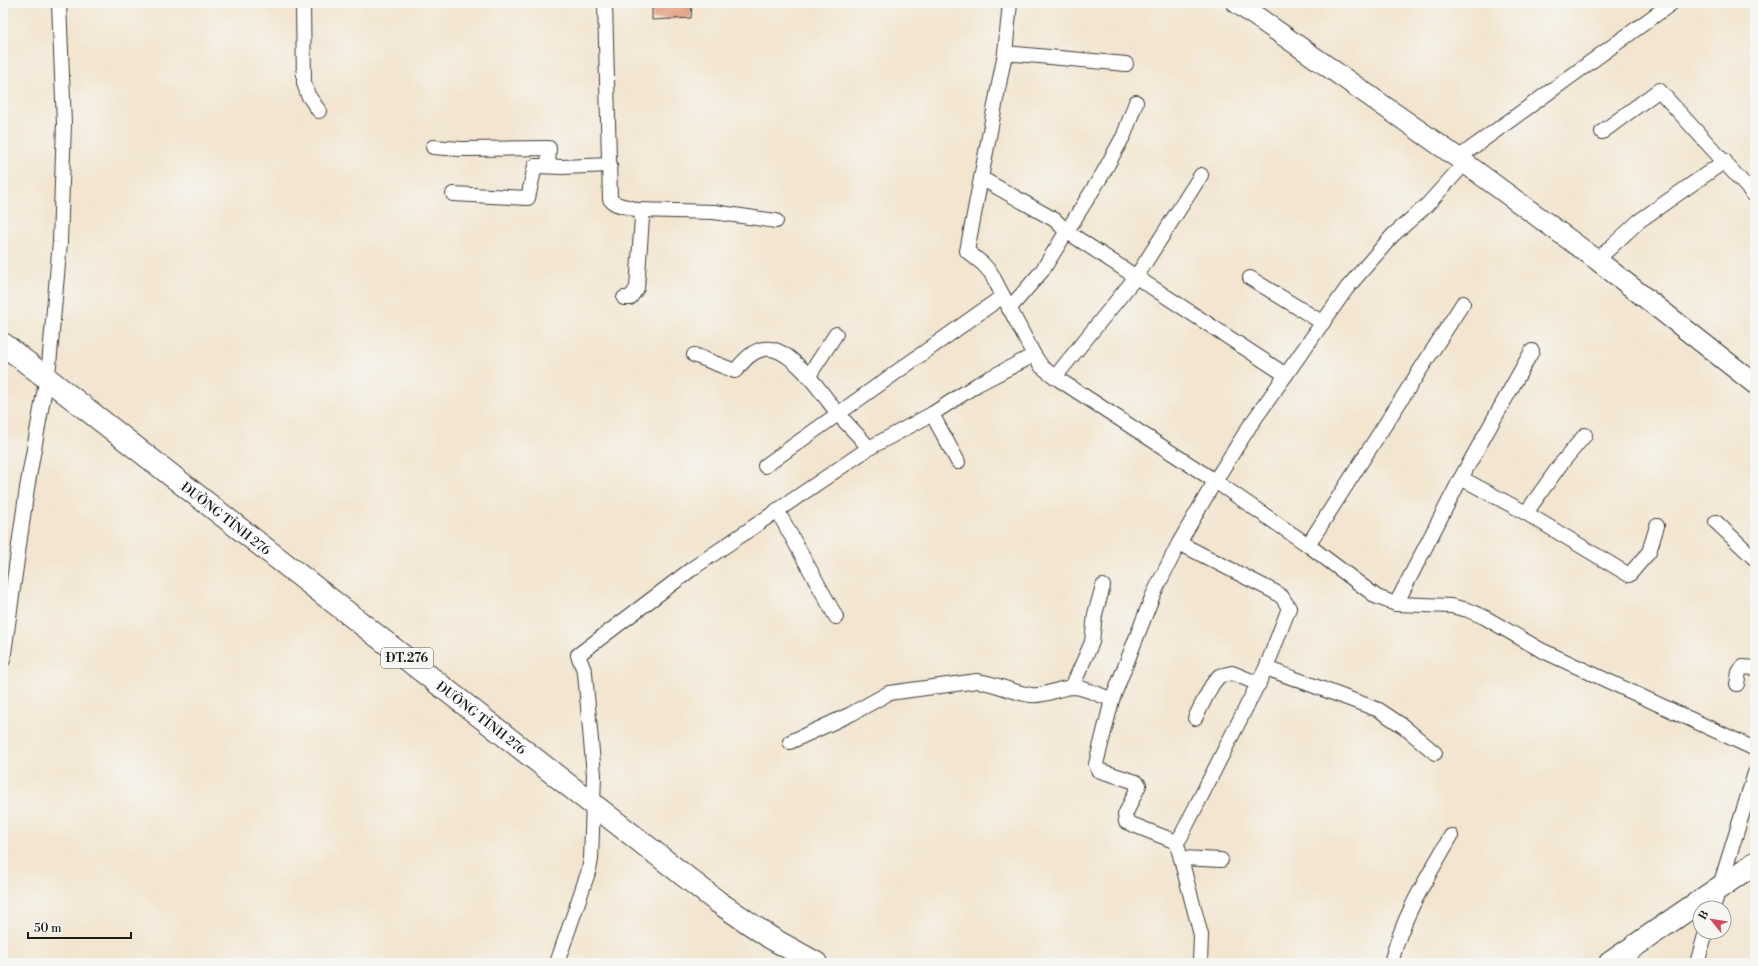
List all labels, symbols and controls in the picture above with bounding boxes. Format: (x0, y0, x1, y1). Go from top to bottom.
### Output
street label: ĐƯỜNG TỈNH 276 (177, 479, 274, 559)
road number: ĐT.276 (381, 648, 433, 668)
street label: ĐƯỜNG TỈNH 276 (433, 678, 529, 758)
north arrow (1692, 900, 1732, 940)
text: B (1696, 908, 1712, 923)
scale bar (28, 914, 131, 940)
text: 50 m (34, 921, 62, 936)

